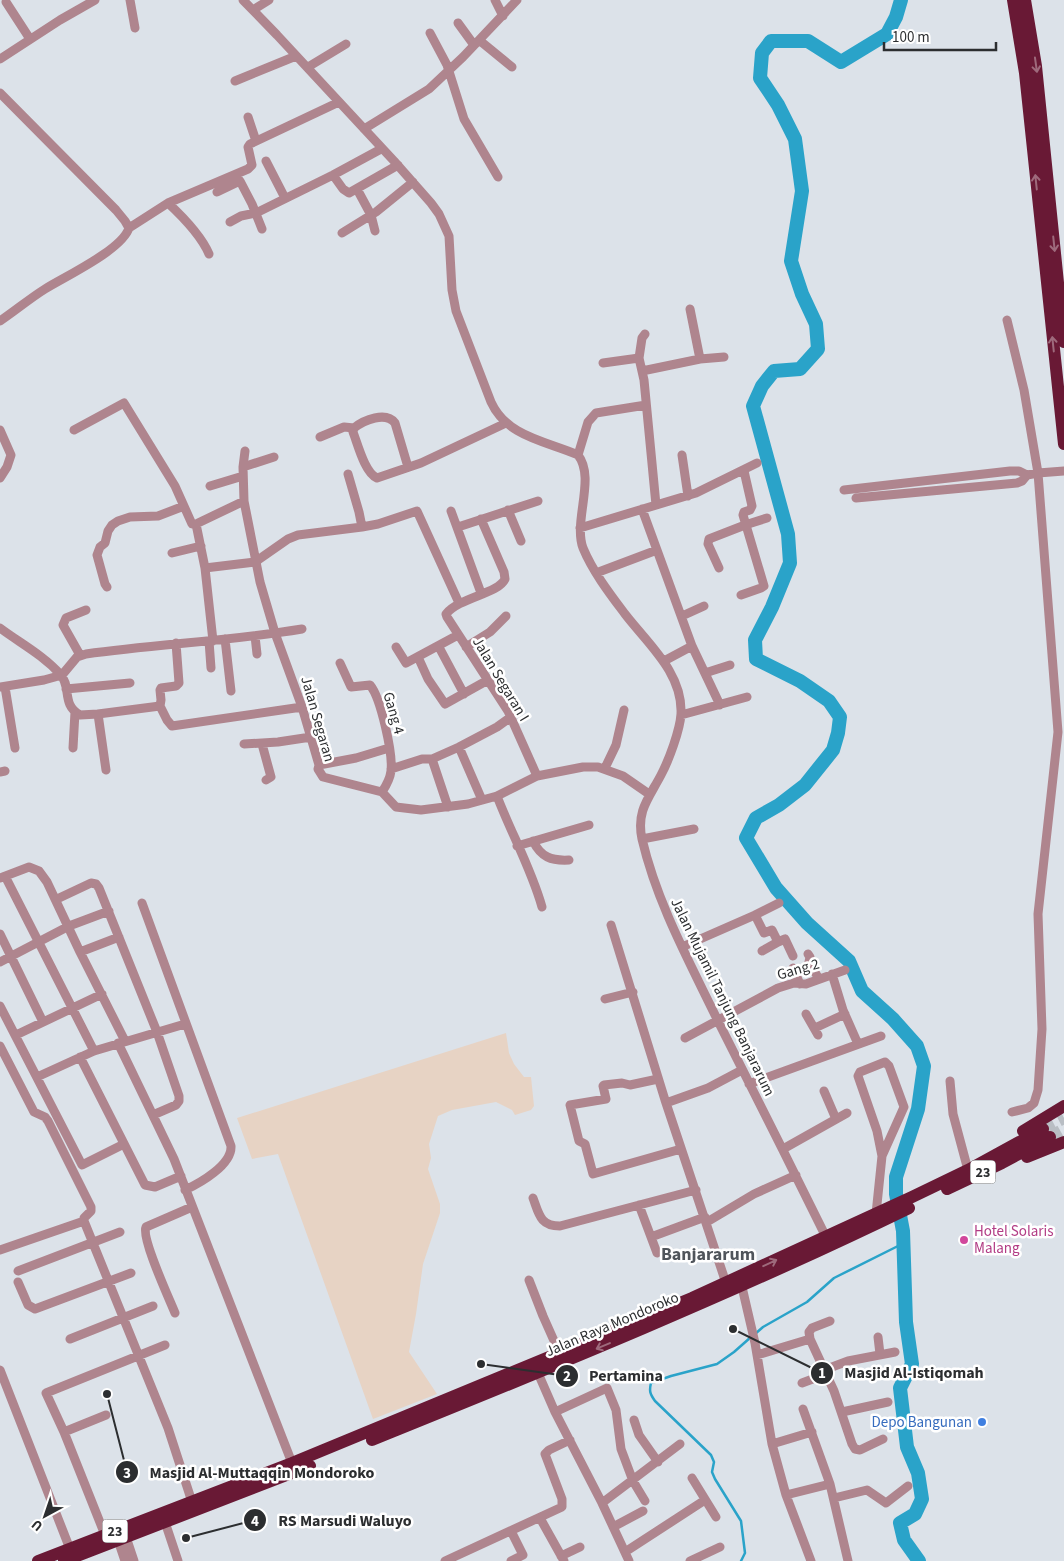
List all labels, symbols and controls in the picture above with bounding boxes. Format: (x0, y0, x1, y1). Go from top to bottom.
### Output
scale bar (884, 20, 996, 52)
text: 100 m (892, 27, 930, 48)
one-way arrow (1031, 57, 1041, 73)
one-way arrow (1031, 174, 1041, 190)
one-way arrow (1049, 236, 1059, 252)
one-way arrow (1048, 336, 1058, 352)
street label: Jalan Segaran I (467, 633, 534, 725)
street label: Jalan Segaran (295, 674, 340, 764)
street label: Gang 4 (377, 690, 410, 737)
street label: Jalan Mujamil Tanjung Banjararum (665, 895, 780, 1100)
street label: Gang 2 (775, 953, 822, 986)
road number: 23 (970, 1160, 996, 1184)
place label: Hotel Solaris Malang (974, 1221, 1054, 1259)
marker: Hotel Solaris Malang (958, 1234, 970, 1246)
district label: Banjararum (661, 1242, 755, 1267)
one-way arrow (763, 1257, 778, 1267)
street label: Jalan Raya Mondoroko (542, 1287, 682, 1362)
one-way arrow (596, 1341, 611, 1351)
callout: Masjid Al-Istiqomah (809, 1357, 994, 1388)
callout: Pertamina (554, 1360, 673, 1391)
text: Masjid Al-Istiqomah (844, 1362, 984, 1384)
text: 1 (818, 1363, 826, 1384)
text: Pertamina (589, 1365, 663, 1387)
text: 2 (563, 1366, 571, 1387)
place label: Depo Bangunan (872, 1412, 972, 1433)
marker: Depo Bangunan (976, 1416, 988, 1428)
callout: Masjid Al-Muttaqqin Mondoroko (114, 1457, 384, 1488)
text: Masjid Al-Muttaqqin Mondoroko (150, 1462, 375, 1484)
text: 3 (123, 1463, 131, 1484)
north arrow (20, 1491, 70, 1541)
callout: RS Marsudi Waluyo (243, 1505, 421, 1536)
text: RS Marsudi Waluyo (278, 1510, 412, 1532)
text: 4 (251, 1511, 259, 1532)
text: U (27, 1515, 47, 1536)
road number: 23 (102, 1520, 128, 1542)

